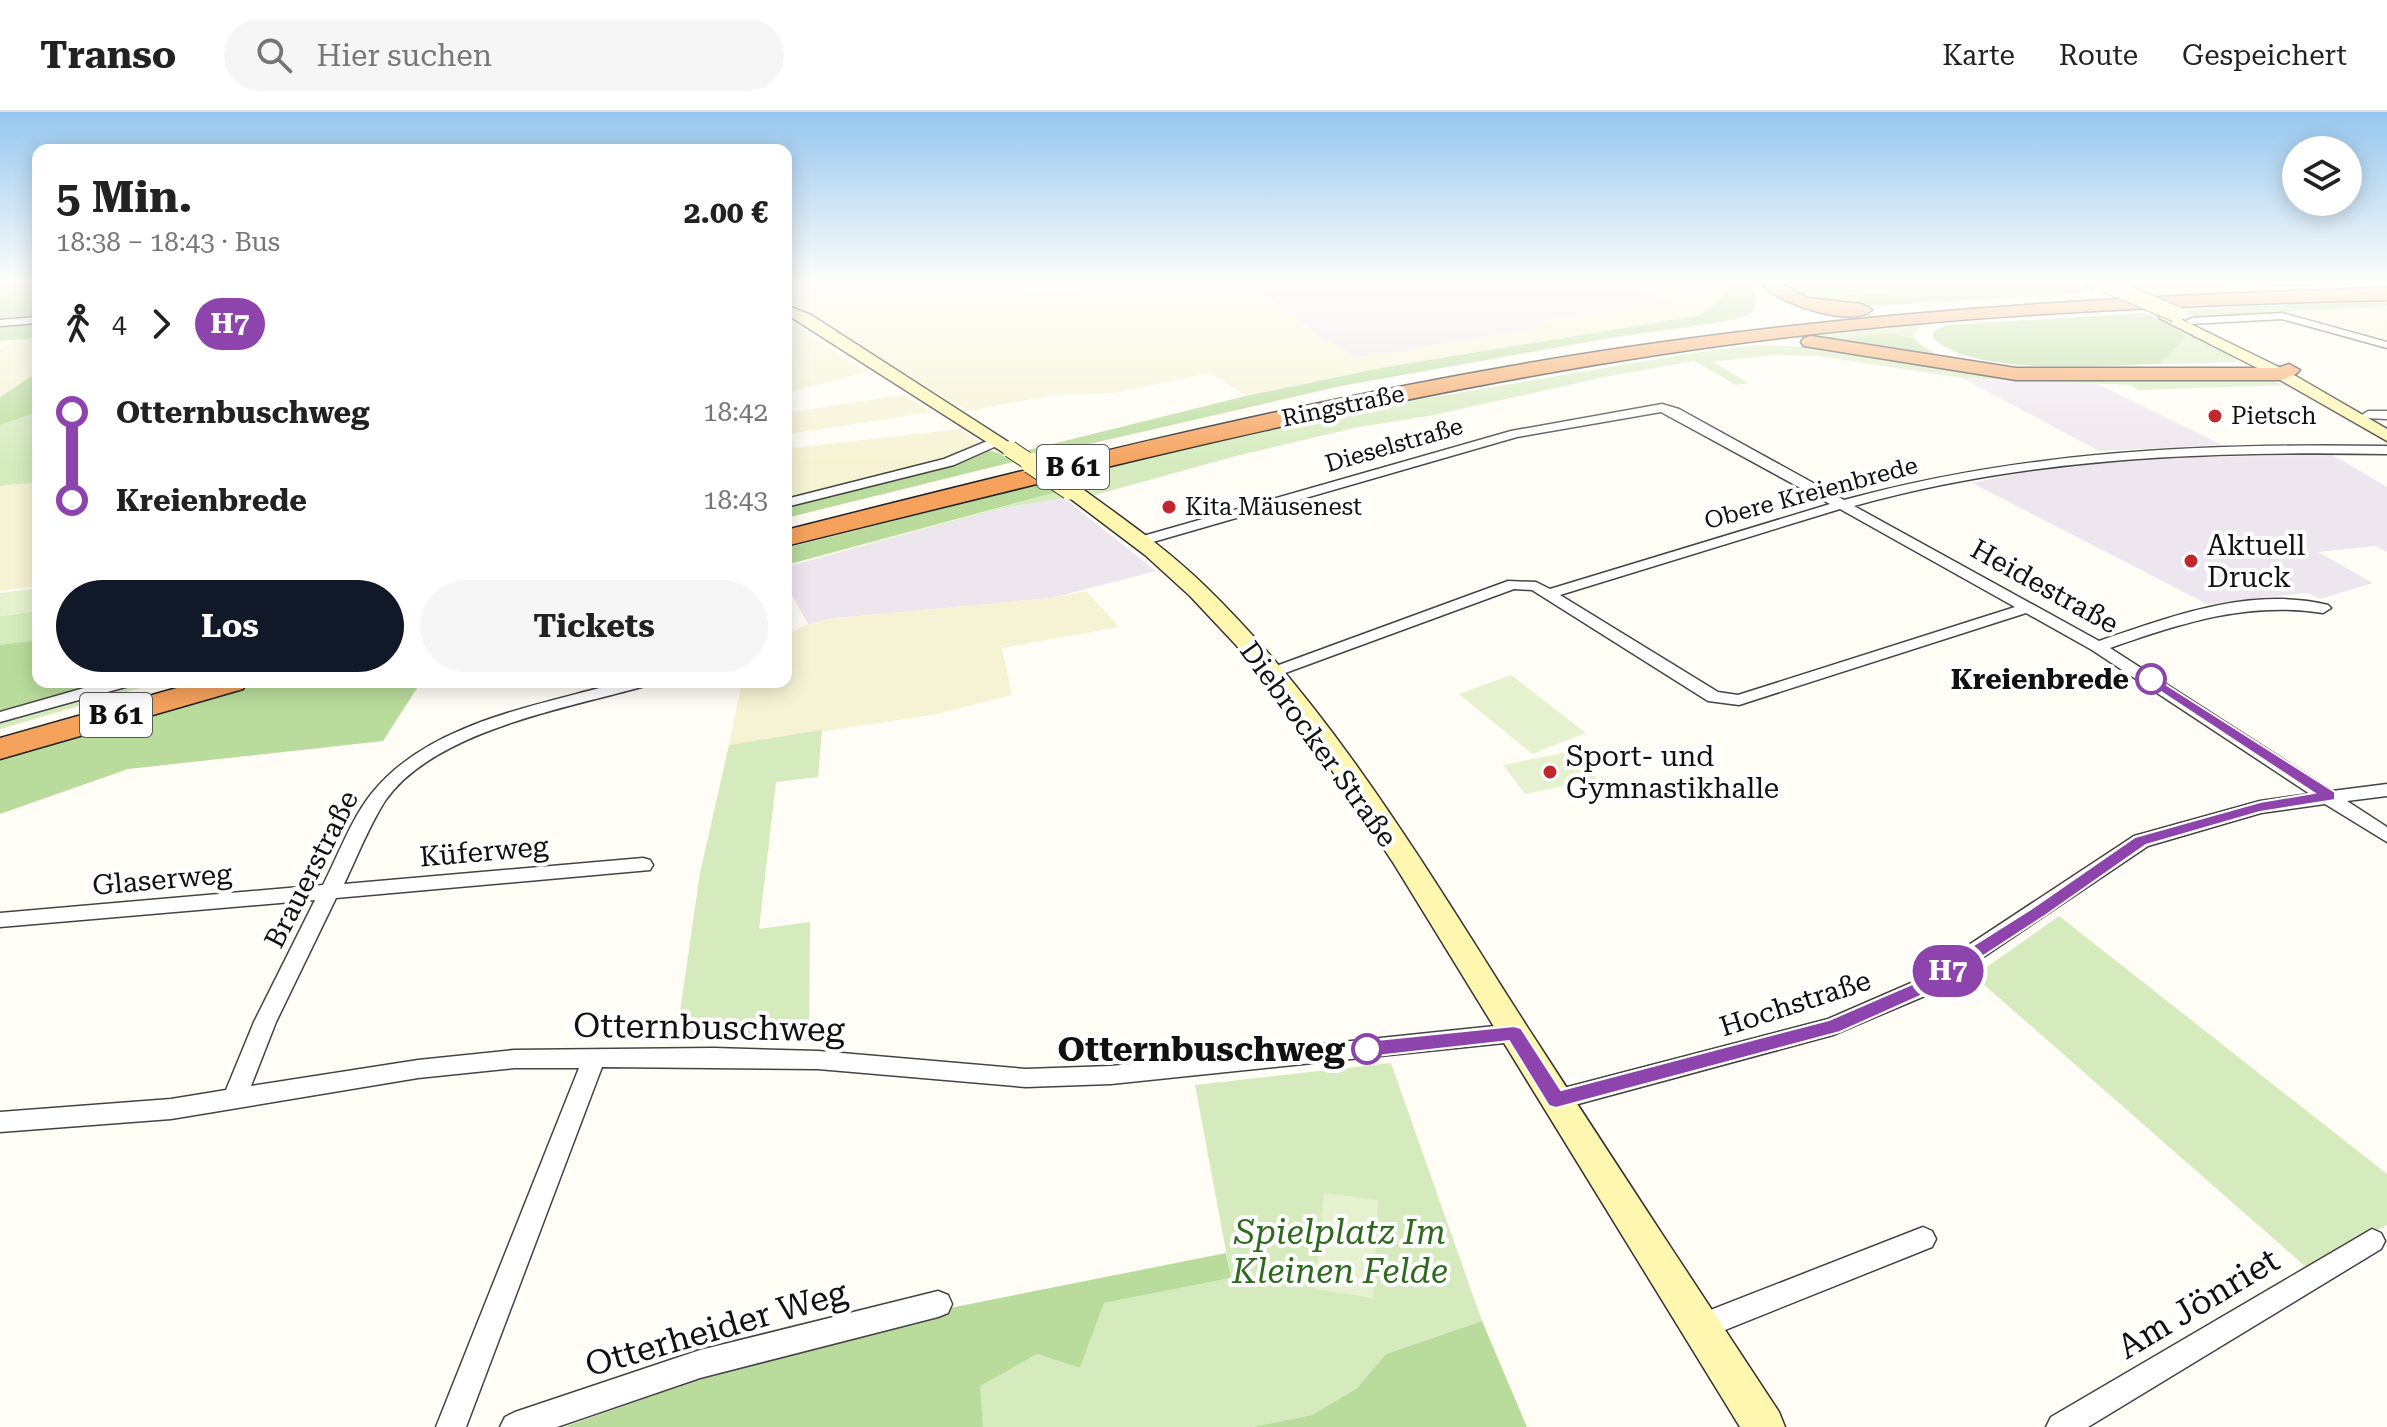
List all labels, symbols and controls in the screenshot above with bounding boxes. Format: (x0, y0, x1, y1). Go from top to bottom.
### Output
search box (224, 19, 784, 91)
text: Transo (40, 33, 176, 77)
icon: search (252, 33, 296, 77)
text: Hier suchen (316, 38, 492, 73)
text: Karte (1942, 39, 2015, 72)
text: Route (2059, 39, 2138, 72)
text: Gespeichert (2182, 39, 2347, 72)
map controls (2282, 136, 2362, 216)
button: layers (2282, 136, 2362, 216)
text: 5 Min. (56, 171, 192, 223)
text: 2.00 € (684, 195, 768, 230)
text: 18:38 – 18:43 · Bus (56, 227, 280, 257)
icon: walk (56, 302, 100, 346)
icon: forward (139, 302, 183, 346)
text: H7 (211, 307, 249, 340)
text: 4 (112, 309, 127, 339)
street label: Ringstraße (1279, 379, 1407, 433)
text: Otternbuschweg (116, 395, 370, 430)
text: 18:42 (703, 397, 768, 427)
place label: Pietsch (2231, 402, 2317, 430)
marker: Pietsch (2206, 407, 2224, 425)
street label: Dieselstraße (1322, 412, 1466, 478)
road number: B 61 (1037, 445, 1109, 489)
street label: Obere Kreienbrede (1701, 451, 1921, 535)
text: Kreienbrede (116, 483, 307, 518)
text: 18:43 (703, 485, 768, 515)
place label: Kita Mäusenest (1185, 493, 1362, 521)
marker: Kita Mäusenest (1160, 498, 1178, 516)
place label: Aktuell Druck (2207, 529, 2305, 594)
street label: Heidestraße (1965, 532, 2124, 641)
marker: Aktuell Druck (2182, 552, 2200, 570)
button: Los (56, 580, 404, 672)
button: Tickets (420, 580, 768, 672)
street label: Diebrocker Straße (1233, 635, 1404, 853)
place label: Kreienbrede (1951, 663, 2129, 696)
marker: Kreienbrede (2136, 664, 2166, 694)
road number: B 61 (80, 693, 152, 737)
place label: Sport- und Gymnastikhalle (1566, 740, 1779, 805)
marker: Sport- und Gymnastikhalle (1541, 763, 1559, 781)
street label: Brauerstraße (258, 785, 365, 953)
street label: Küferweg (418, 829, 550, 874)
street label: Glaserweg (91, 857, 233, 902)
line badge: H7 (1912, 945, 1984, 997)
text: H7 (1929, 954, 1967, 987)
street label: Hochstraße (1715, 964, 1875, 1043)
street label: Otternbuschweg (573, 1005, 846, 1049)
place label: Otternbuschweg (1058, 1029, 1345, 1069)
marker: Otternbuschweg (1352, 1034, 1382, 1064)
park label: Spielplatz Im Kleinen Felde (1231, 1212, 1448, 1291)
street label: Am Jönriet (2110, 1239, 2286, 1367)
street label: Otterheider Weg (580, 1271, 852, 1385)

